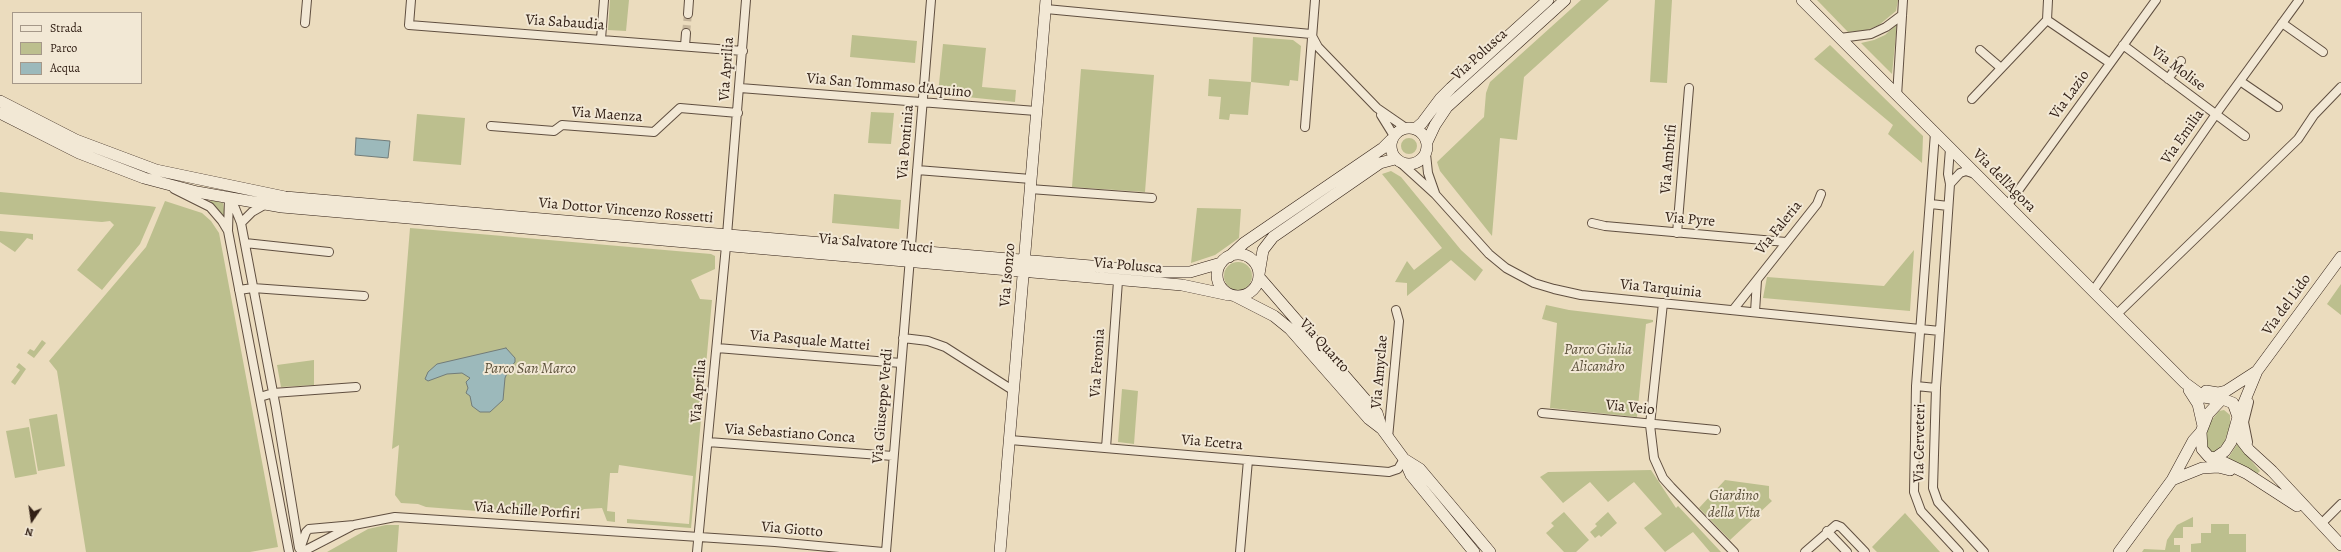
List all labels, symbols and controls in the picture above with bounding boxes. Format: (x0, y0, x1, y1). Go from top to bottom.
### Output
street label: Via Sabaudia (525, 11, 605, 35)
legend (12, 12, 142, 84)
text: Strada (50, 20, 82, 36)
street label: Via Polusca (1448, 25, 1512, 85)
street label: Via Aprilia (716, 36, 738, 102)
text: Parco (50, 40, 77, 56)
street label: Via Molise (2147, 43, 2209, 95)
text: Acqua (50, 60, 80, 76)
street label: Via Lazio (2046, 67, 2094, 123)
street label: Via San Tommaso d'Aquino (806, 70, 972, 102)
street label: Via Maenza (571, 104, 643, 126)
street label: Via Pontinia (894, 104, 918, 180)
street label: Via Emilia (2158, 106, 2208, 168)
street label: Via Ambrifi (1657, 123, 1681, 195)
street label: Via dell'Agora (1969, 146, 2039, 216)
street label: Via Dottor Vincenzo Rossetti (538, 194, 714, 228)
street label: Via Faleria (1752, 197, 1806, 259)
street label: Via Pyre (1664, 209, 1716, 231)
street label: Via Salvatore Tucci (818, 230, 934, 258)
street label: Via Isonzo (996, 242, 1020, 308)
street label: Via Polusca (1093, 254, 1163, 278)
street label: Via del Lido (2259, 271, 2315, 339)
street label: Via Tarquinia (1619, 276, 1703, 302)
street label: Via Quarto (1295, 315, 1353, 377)
street label: Via Pasquale Mattei (749, 327, 871, 355)
street label: Via Feronia (1087, 328, 1109, 398)
street label: Via Amyclae (1368, 335, 1392, 409)
park label: Parco Giulia Alicandro (1564, 341, 1632, 376)
street label: Via Giuseppe Verdi (869, 348, 897, 464)
street label: Via Aprilia (687, 358, 711, 424)
park label: Parco San Marco (484, 360, 576, 378)
street label: Via Veio (1605, 396, 1655, 420)
street label: Via Cerveteri (1910, 403, 1930, 483)
street label: Via Sebastiano Conca (724, 420, 856, 448)
street label: Via Ecetra (1181, 431, 1243, 455)
park label: Giardino della Vita (1708, 487, 1760, 522)
street label: Via Achille Porfiri (473, 498, 581, 524)
north arrow (12, 500, 52, 540)
street label: Via Giotto (761, 518, 823, 542)
text: N (24, 524, 35, 540)

